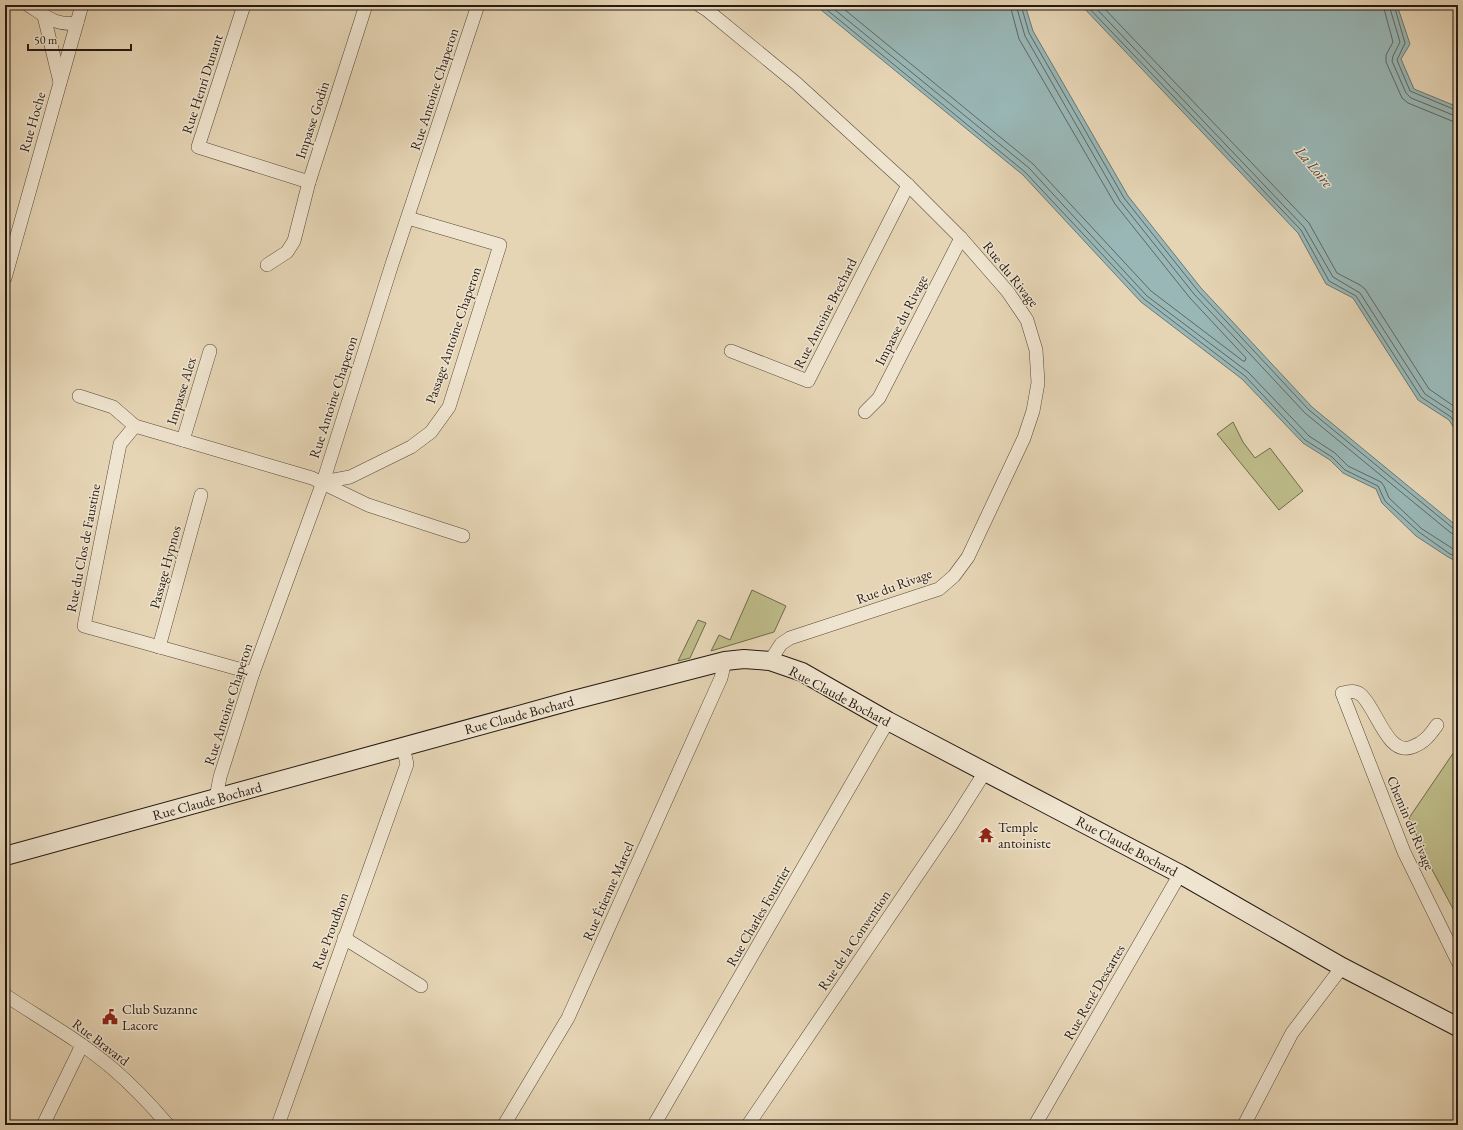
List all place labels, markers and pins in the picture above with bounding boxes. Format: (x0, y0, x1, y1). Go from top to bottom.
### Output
place label: Temple antoiniste (998, 818, 1051, 852)
temple icon: Temple antoiniste (977, 826, 995, 844)
place label: Club Suzanne Lacore (122, 1000, 198, 1034)
public building icon: Club Suzanne Lacore (101, 1008, 119, 1026)

